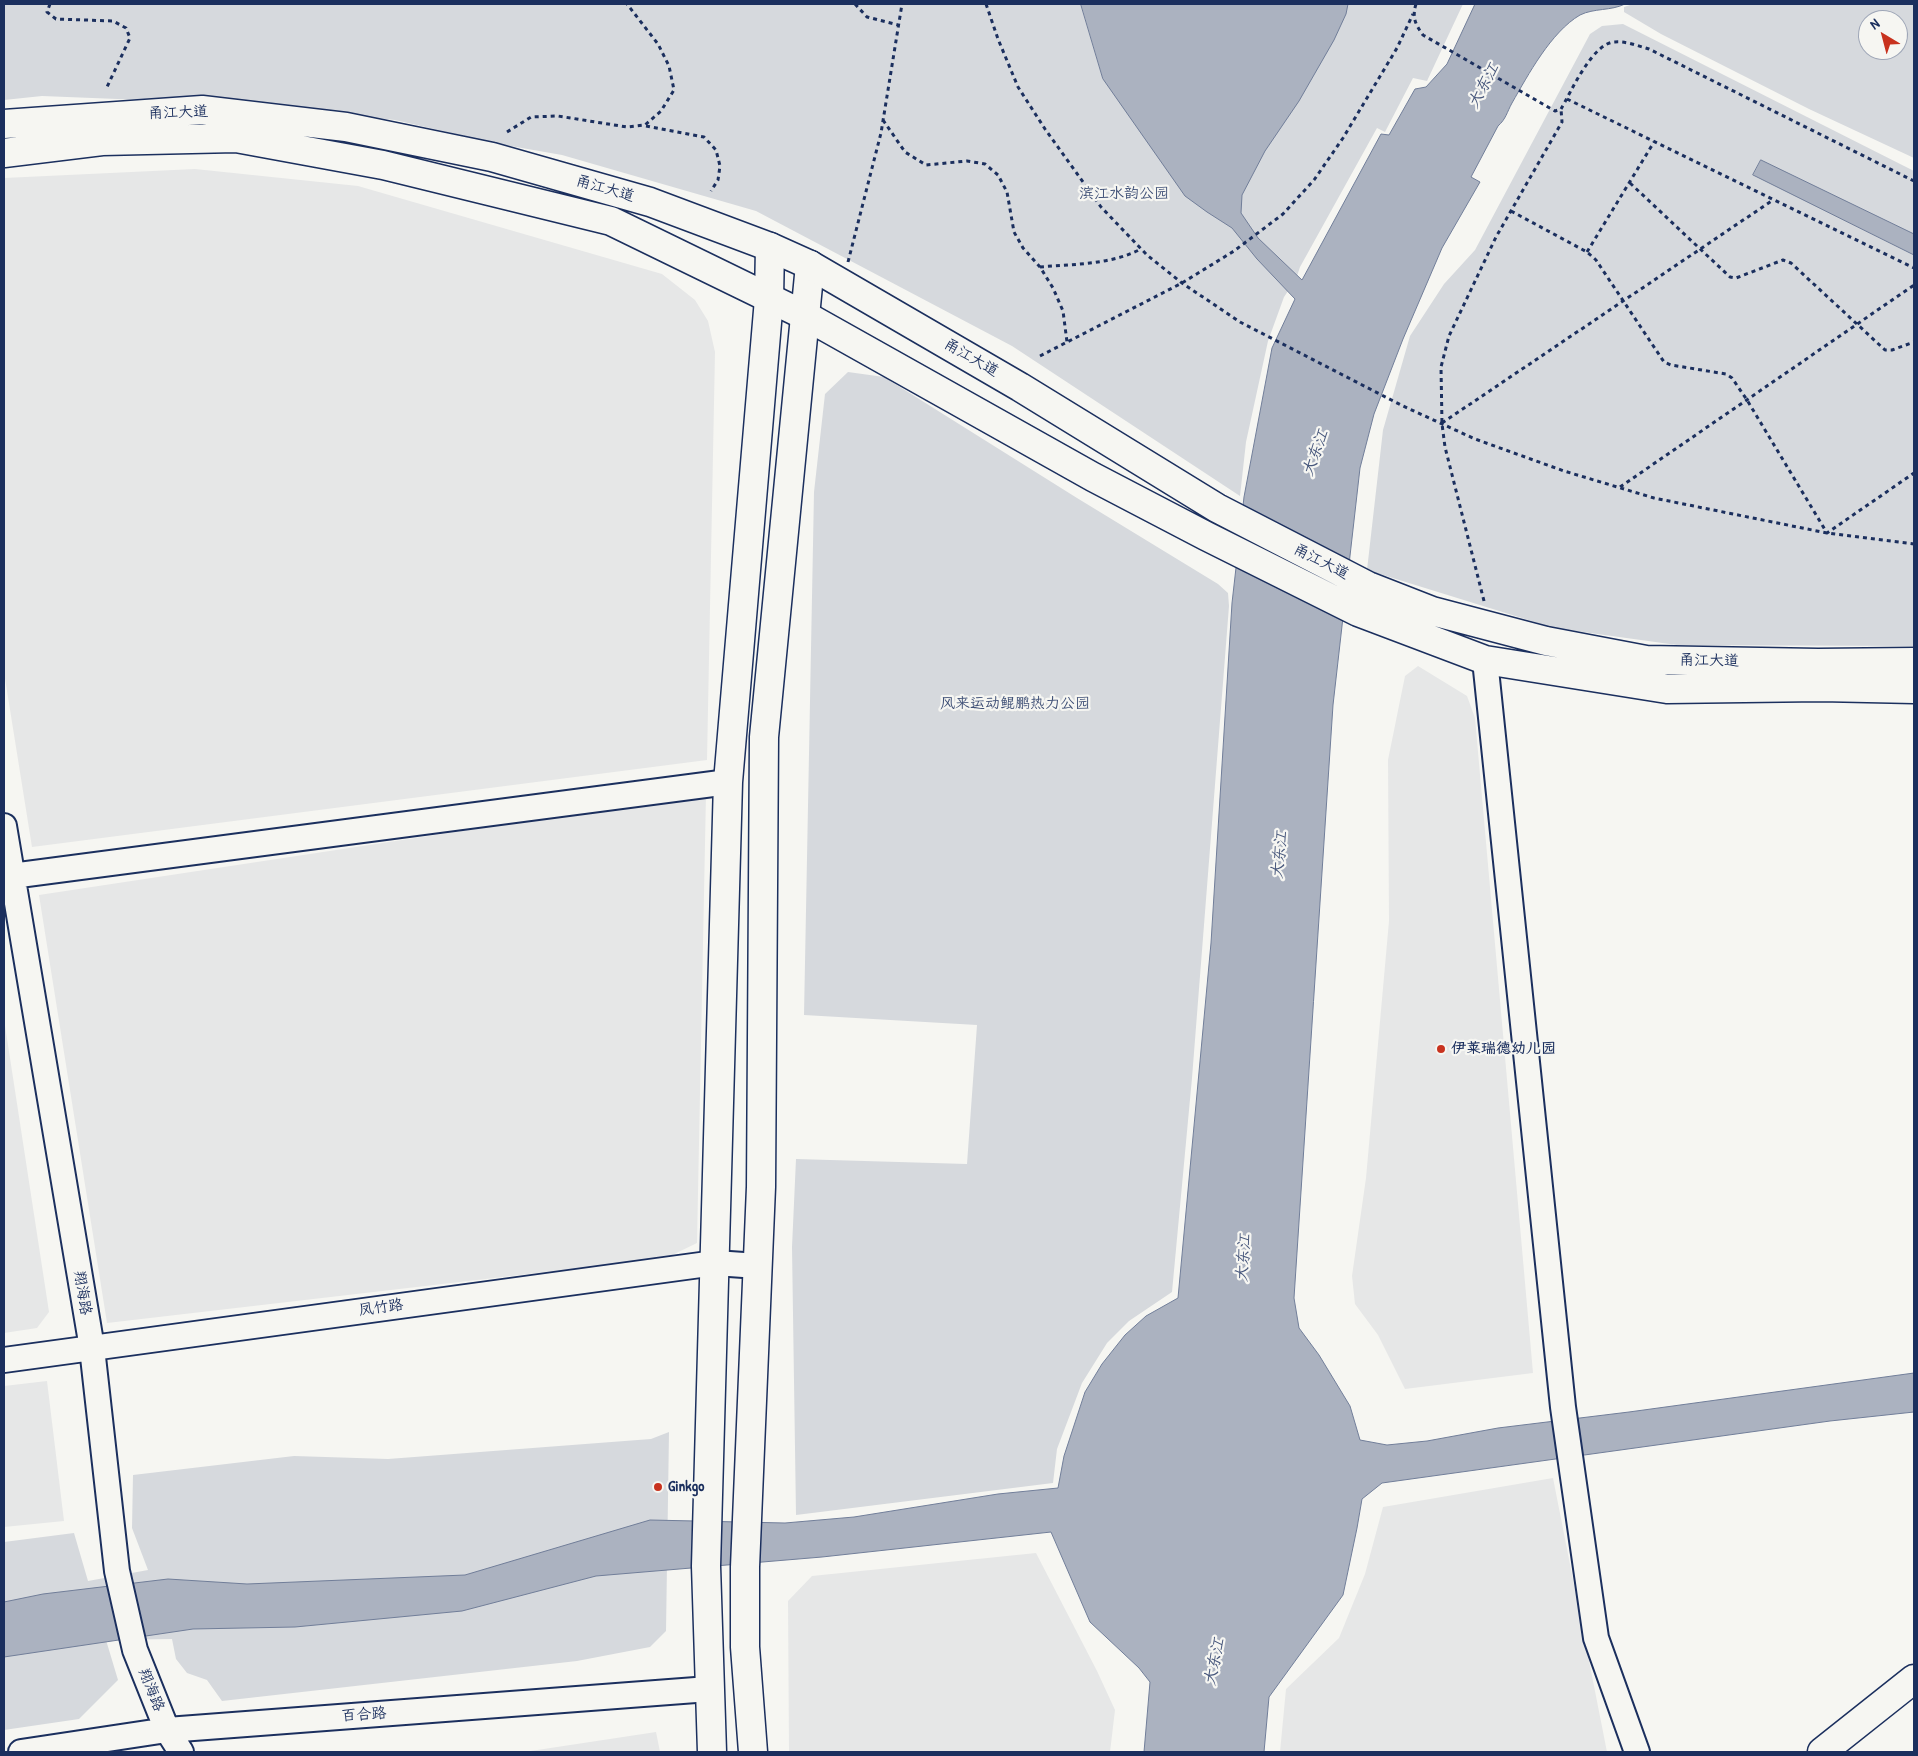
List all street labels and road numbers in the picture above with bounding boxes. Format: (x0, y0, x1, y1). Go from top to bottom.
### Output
street label: 甬江大道 (148, 103, 208, 123)
street label: 甬江大道 (574, 172, 636, 206)
street label: 甬江大道 (941, 335, 1001, 381)
street label: 甬江大道 (1290, 540, 1352, 584)
street label: 甬江大道 (1679, 651, 1739, 671)
street label: 翔海路 (70, 1269, 94, 1317)
street label: 凤竹路 (357, 1296, 405, 1320)
street label: 翔海路 (134, 1666, 168, 1714)
street label: 百合路 (341, 1704, 387, 1726)

